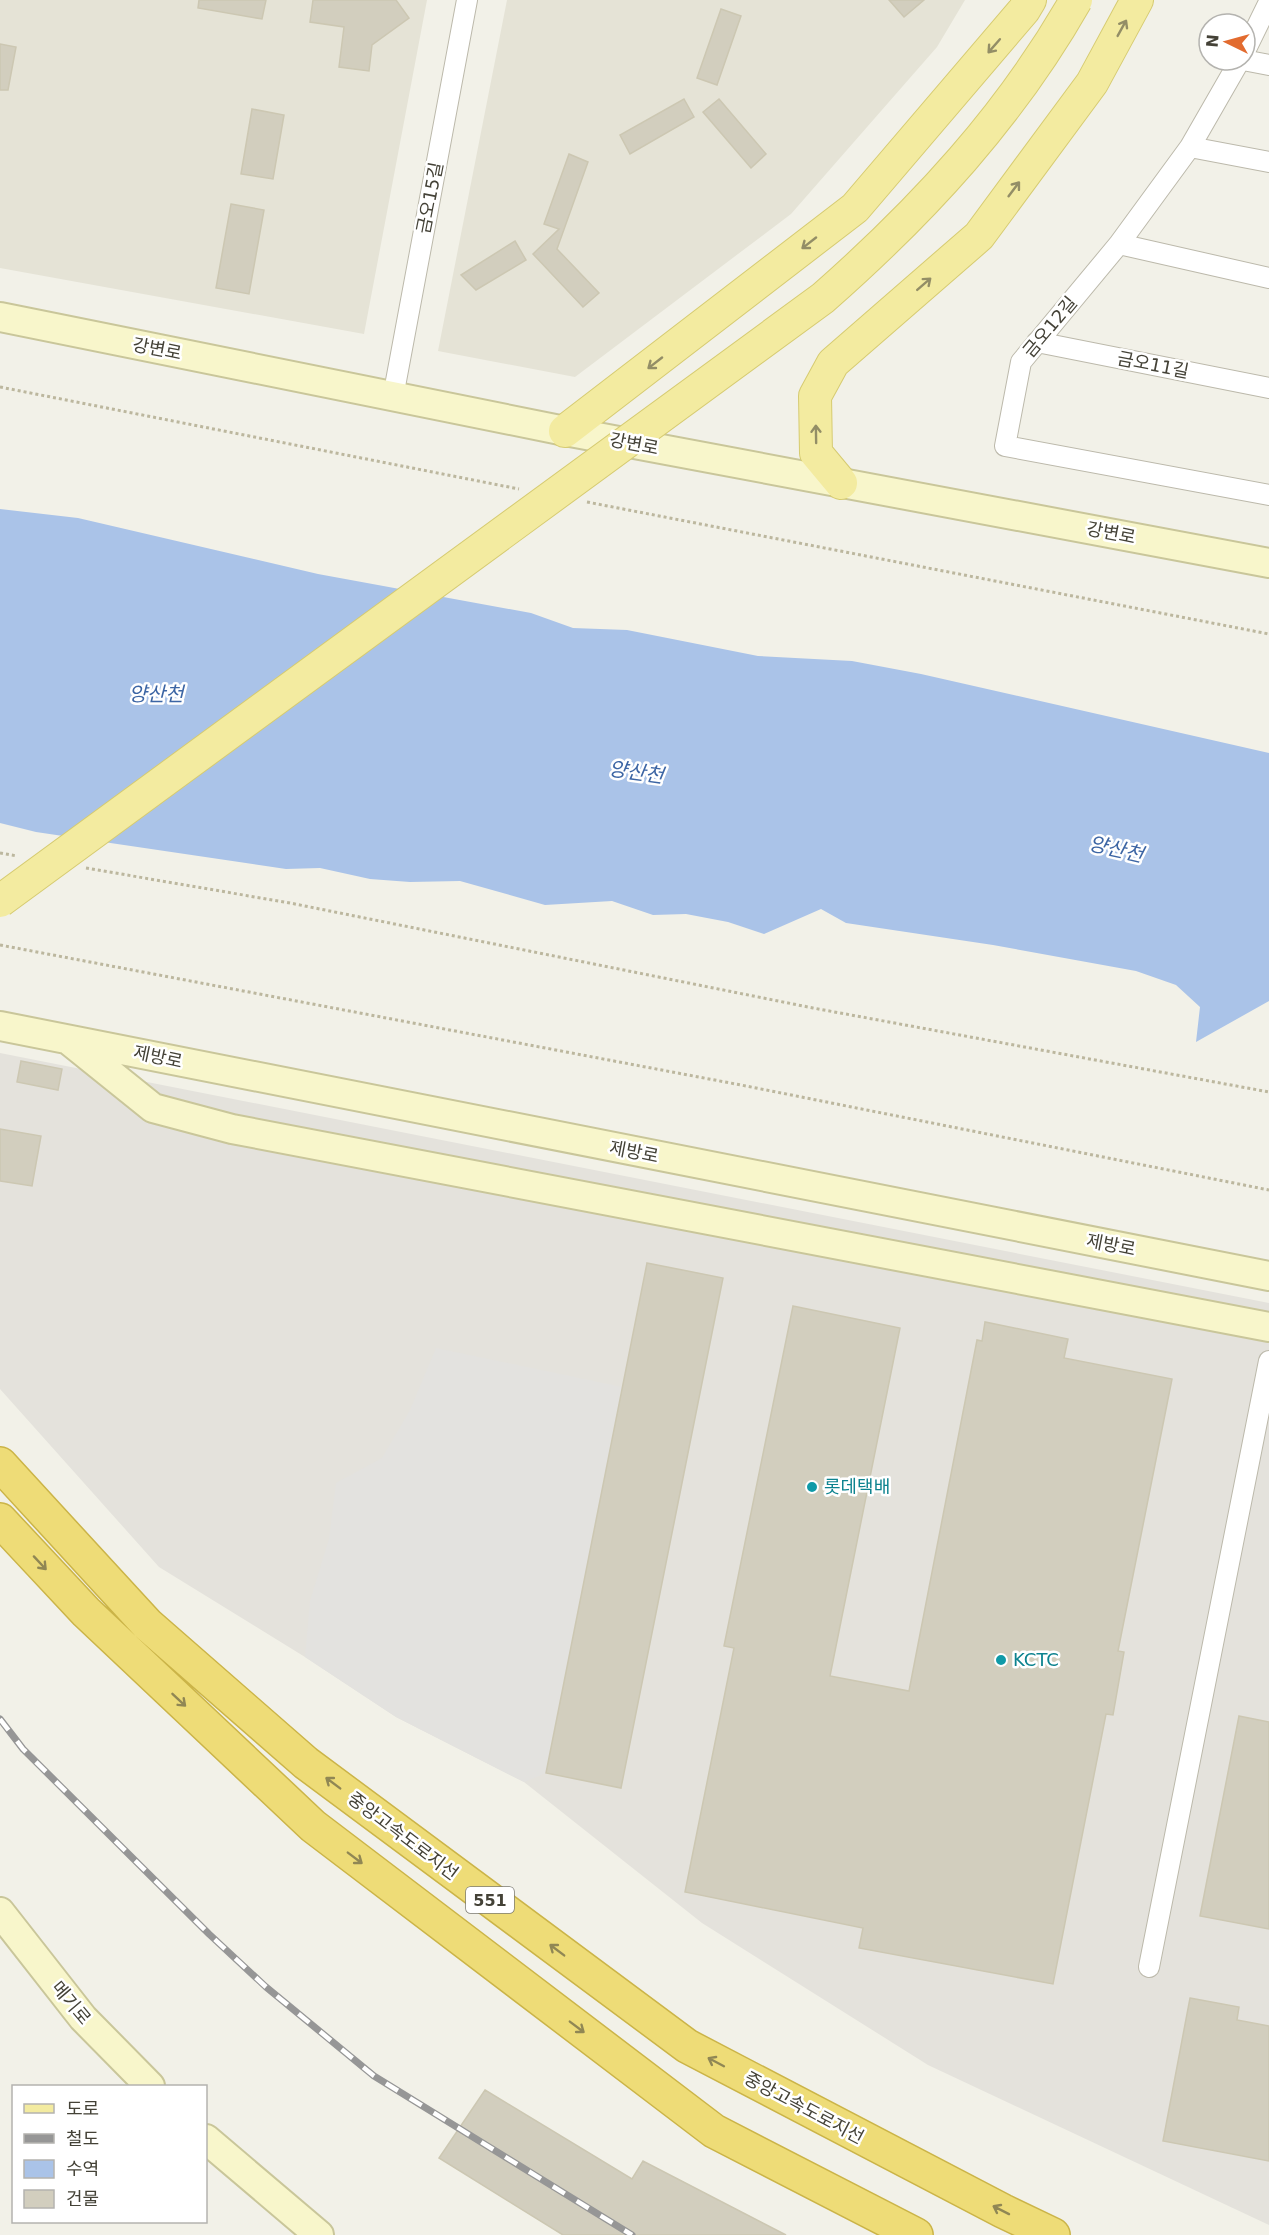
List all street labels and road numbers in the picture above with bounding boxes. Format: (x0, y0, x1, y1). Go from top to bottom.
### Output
street label: 금오15길 (412, 160, 447, 236)
street label: 금오12길 (1018, 292, 1081, 361)
street label: 강변로 (131, 333, 183, 364)
street label: 금오11길 (1115, 347, 1191, 382)
street label: 강변로 (608, 428, 660, 459)
street label: 강변로 (1085, 517, 1137, 548)
street label: 제방로 (132, 1041, 185, 1072)
street label: 제방로 (608, 1136, 660, 1167)
street label: 제방로 (1085, 1229, 1137, 1260)
street label: 중앙고속도로지선 (344, 1787, 463, 1884)
road number: 551 (466, 1887, 514, 1913)
street label: 메기로 (47, 1977, 95, 2028)
street label: 중앙고속도로지선 (741, 2067, 868, 2148)

